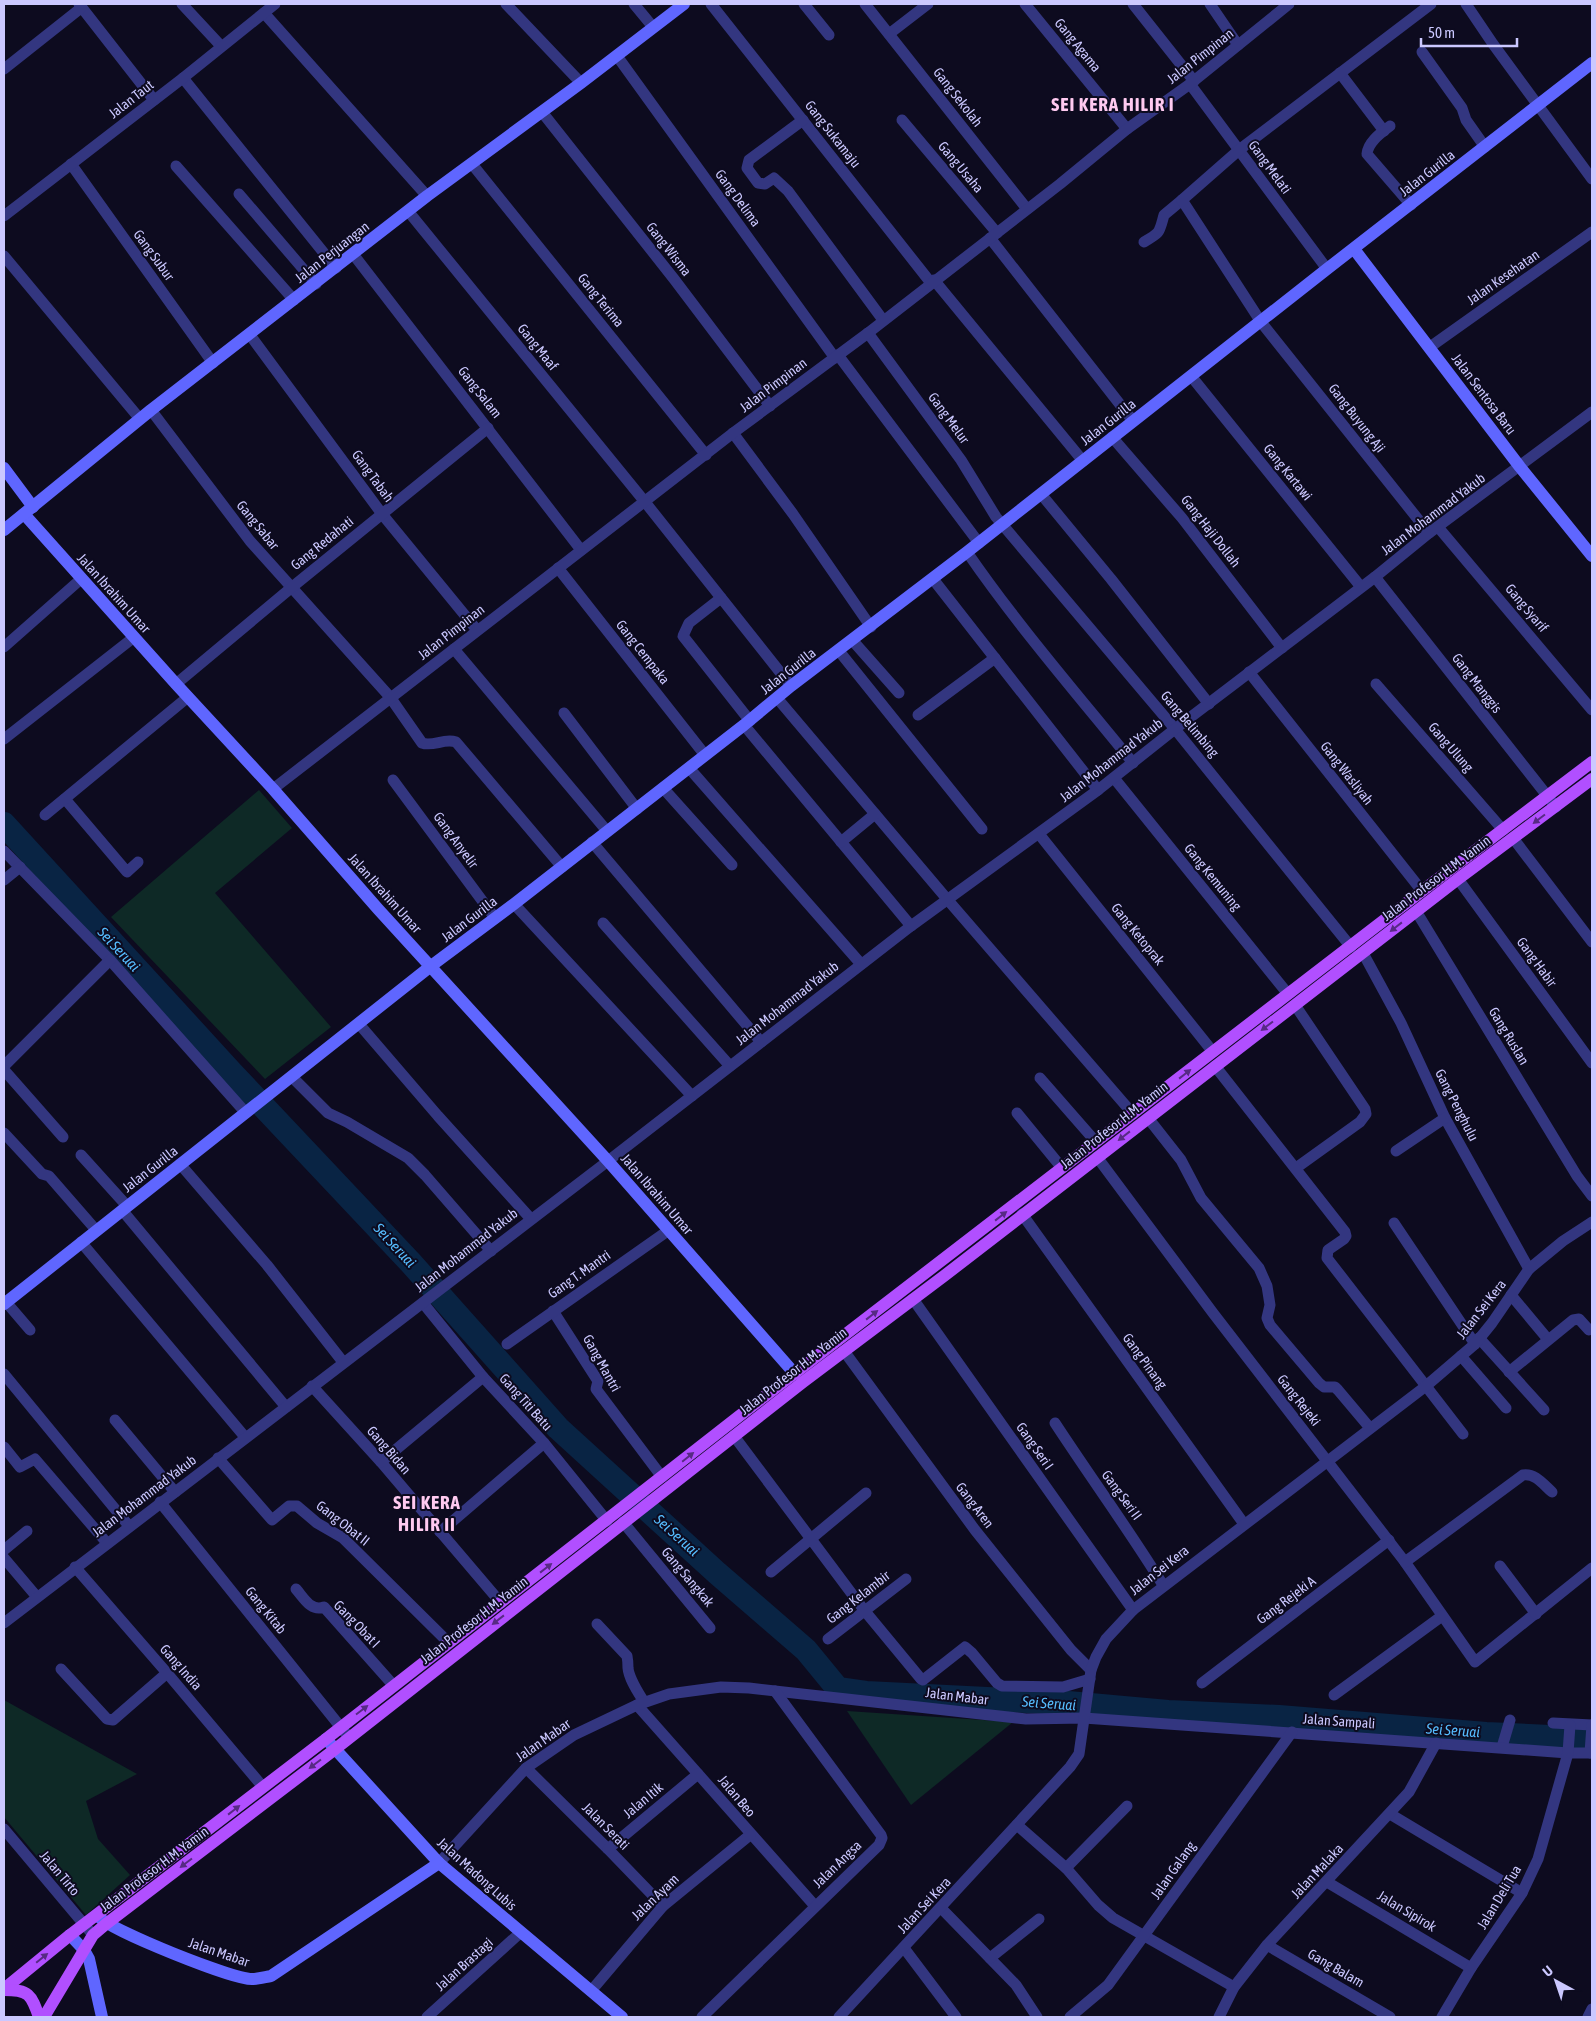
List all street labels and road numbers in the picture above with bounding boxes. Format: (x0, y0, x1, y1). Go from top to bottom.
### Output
street label: Gang Agama (1052, 15, 1104, 75)
street label: Jalan Pimpinan (1164, 25, 1236, 87)
street label: Gang Sekolah (930, 64, 986, 130)
street label: Jalan Taut (105, 77, 157, 121)
street label: Gang Sukamaju (802, 97, 864, 171)
street label: Gang Melati (1245, 137, 1295, 197)
street label: Gang Usaha (935, 138, 987, 196)
street label: Jalan Gurilla (1396, 147, 1458, 199)
street label: Gang Delima (712, 166, 764, 230)
street label: Jalan Perjuangan (292, 218, 372, 286)
street label: Gang Wisma (643, 219, 695, 279)
street label: Gang Subur (130, 227, 178, 284)
street label: Jalan Kesehatan (1464, 246, 1542, 308)
street label: Gang Terima (575, 270, 627, 330)
street label: Gang Maaf (515, 321, 562, 373)
street label: Jalan Sentosa Baru (1448, 351, 1520, 437)
street label: Jalan Pimpinan (736, 355, 810, 415)
street label: Gang Salam (455, 363, 505, 421)
street label: Gang Buyung Aji (1325, 381, 1389, 455)
street label: Gang Melur (925, 389, 973, 447)
street label: Jalan Gurilla (1077, 396, 1139, 448)
street label: Gang Kartawi (1260, 441, 1316, 503)
street label: Gang Tabah (349, 447, 397, 505)
street label: Jalan Mohammad Yakub (1378, 470, 1488, 558)
street label: Gang Haji Dollah (1178, 492, 1244, 570)
street label: Gang Sabar (233, 497, 283, 553)
street label: Gang Redahati (288, 513, 356, 573)
street label: Jalan Ibrahim Umar (74, 550, 154, 637)
street label: Gang Syarif (1502, 581, 1552, 635)
street label: Jalan Pimpinan (415, 601, 487, 663)
street label: Gang Cempaka (613, 617, 673, 687)
street label: Jalan Gurilla (757, 645, 819, 697)
street label: Gang Manggis (1449, 650, 1505, 716)
street label: Gang Belimbing (1158, 688, 1222, 760)
street label: Jalan Mohammad Yakub (1056, 715, 1166, 805)
street label: Gang Ulung (1425, 719, 1477, 775)
street label: Gang Wasliyah (1317, 738, 1377, 808)
street label: Gang Anyelir (430, 809, 482, 872)
street label: Jalan Profesor H.M. Yamin (1379, 832, 1493, 924)
street label: Gang Kemuning (1181, 840, 1245, 914)
street label: Jalan Ibrahim Umar (345, 850, 425, 937)
street label: Jalan Gurilla (438, 893, 500, 945)
street label: Gang Ketoprak (1108, 900, 1168, 968)
street label: Gang Habir (1514, 934, 1561, 991)
street label: Jalan Mohammad Yakub (732, 958, 842, 1048)
street label: Gang Ruslan (1486, 1004, 1532, 1068)
street label: Gang Penghulu (1432, 1066, 1482, 1144)
street label: Jalan Profesor H.M. Yamin (1057, 1078, 1171, 1172)
street label: Jalan Gurilla (119, 1143, 181, 1195)
street label: Jalan Ibrahim Umar (618, 1150, 697, 1238)
street label: Jalan Mohammad Yakub (411, 1205, 521, 1295)
street label: Gang T. Mantri (545, 1247, 613, 1301)
street label: Jalan Sei Kera (1453, 1276, 1509, 1342)
street label: Jalan Profesor H.M. Yamin (736, 1324, 850, 1418)
street label: Gang Pinang (1120, 1330, 1170, 1392)
street label: Gang Mantri (580, 1332, 624, 1394)
street label: Gang Titi Batu (496, 1370, 556, 1434)
street label: Gang Rejeki (1274, 1371, 1324, 1429)
street label: Gang Seri I (1013, 1419, 1057, 1473)
street label: Gang Bidan (364, 1423, 414, 1477)
street label: Jalan Mohammad Yakub (89, 1452, 199, 1540)
street label: Gang Seri II (1099, 1467, 1145, 1523)
street label: Gang Aren (953, 1479, 997, 1531)
street label: Gang Obat II (313, 1497, 373, 1549)
street label: Jalan Sei Kera (1126, 1542, 1192, 1598)
street label: Gang Sangkak (659, 1544, 717, 1610)
street label: Gang Kelambir (823, 1567, 894, 1627)
street label: Jalan Profesor H.M. Yamin (417, 1573, 531, 1667)
street label: Gang Rejeki A (1254, 1573, 1319, 1627)
street label: Gang Kitab (242, 1583, 290, 1637)
street label: Gang Obat I (331, 1597, 383, 1651)
street label: Gang India (157, 1641, 205, 1693)
street label: Jalan Mabar (925, 1684, 990, 1708)
street label: Jalan Sampali (1302, 1710, 1376, 1732)
street label: Jalan Mabar (513, 1715, 574, 1765)
street label: Jalan Beo (715, 1772, 759, 1820)
street label: Jalan Itik (620, 1779, 666, 1821)
street label: Jalan Serati (579, 1799, 633, 1853)
street label: Jalan Profesor H.M. Yamin (97, 1823, 211, 1915)
street label: Jalan Madong Lubis (434, 1834, 520, 1914)
street label: Jalan Angsa (809, 1837, 865, 1891)
street label: Jalan Galang (1147, 1838, 1199, 1902)
street label: Jalan Malaka (1288, 1840, 1346, 1902)
street label: Jalan Tirto (37, 1847, 83, 1899)
street label: Jalan Deli Tua (1474, 1862, 1524, 1932)
street label: Jalan Ayam (628, 1871, 682, 1923)
street label: Jalan Sei Kera (894, 1874, 954, 1936)
street label: Jalan Sipirok (1375, 1887, 1439, 1935)
street label: Jalan Mabar (187, 1934, 252, 1970)
street label: Jalan Brastagi (432, 1934, 496, 1994)
street label: Gang Balam (1305, 1946, 1367, 1990)

